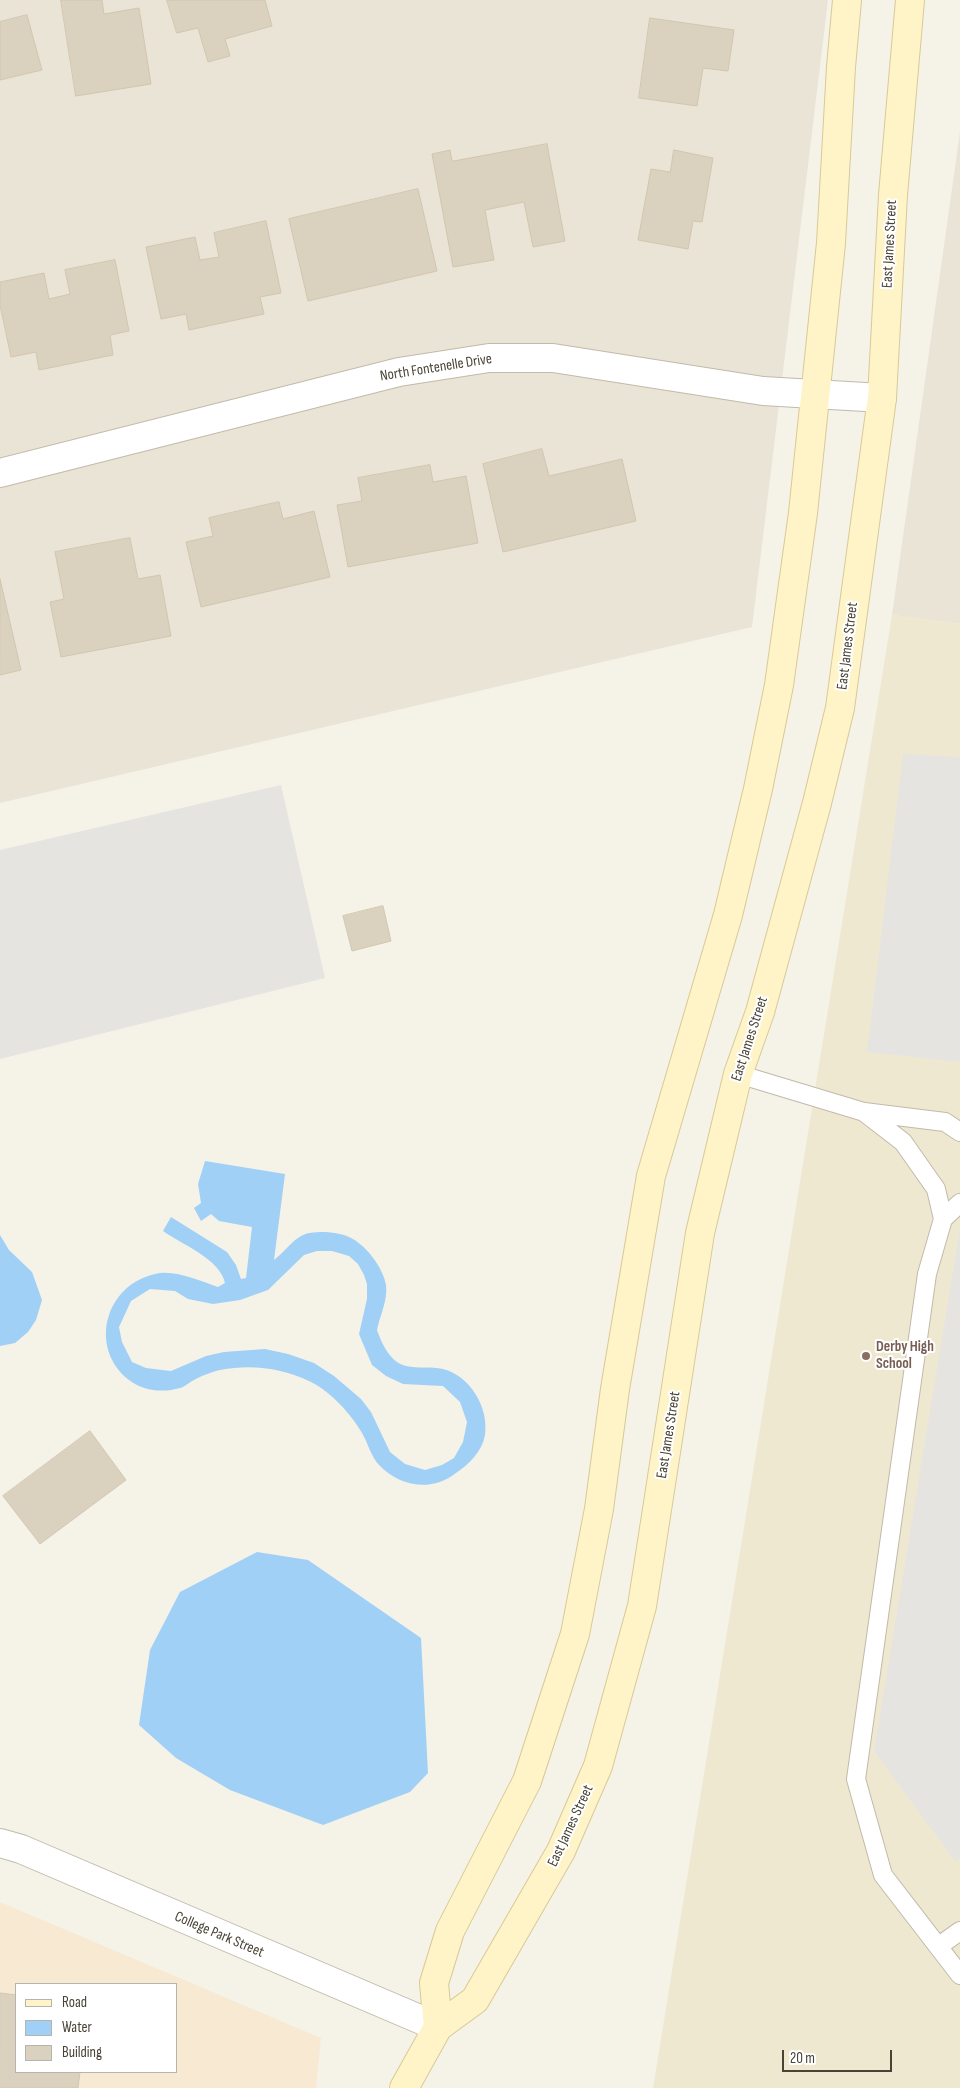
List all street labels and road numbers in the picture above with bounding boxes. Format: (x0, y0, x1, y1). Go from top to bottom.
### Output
street label: East James Street (879, 200, 901, 288)
street label: North Fontenelle Drive (379, 350, 493, 386)
street label: East James Street (834, 601, 862, 691)
street label: East James Street (728, 994, 772, 1084)
street label: East James Street (653, 1390, 685, 1480)
street label: East James Street (544, 1782, 598, 1870)
street label: College Park Street (172, 1908, 266, 1962)

